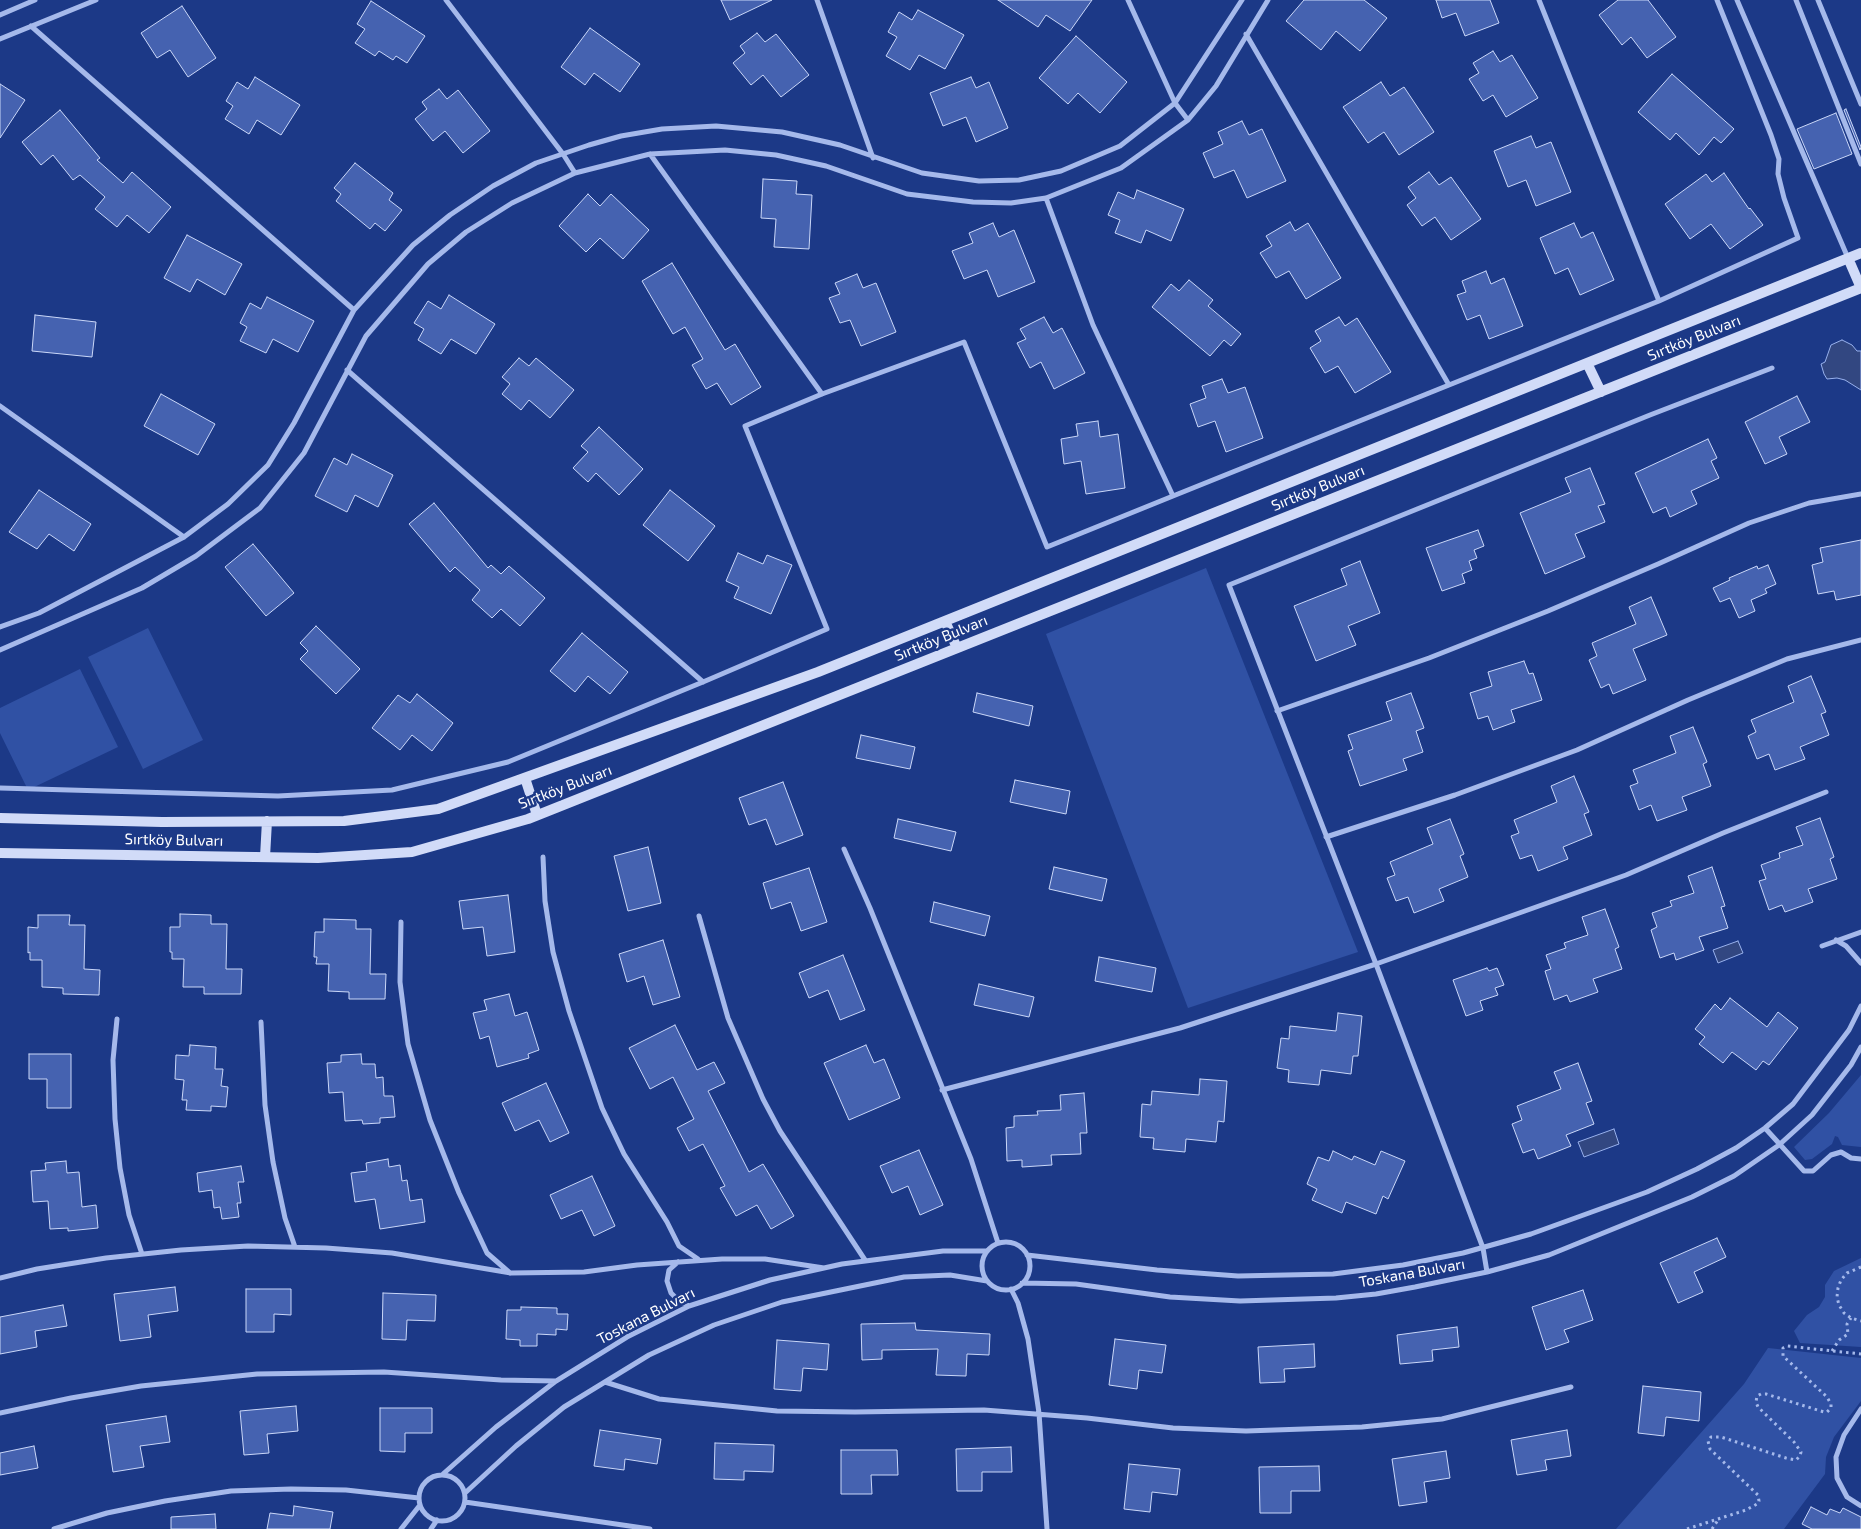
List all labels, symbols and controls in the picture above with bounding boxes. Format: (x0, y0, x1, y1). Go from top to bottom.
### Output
street label: Sırtköy Bulvarı (1645, 311, 1743, 365)
street label: Sırtköy Bulvarı (1269, 461, 1367, 515)
street label: Sırtköy Bulvarı (892, 611, 990, 665)
street label: Sırtköy Bulvarı (516, 761, 614, 813)
street label: Sırtköy Bulvarı (124, 830, 224, 850)
street label: Toskana Bulvarı (1358, 1255, 1466, 1291)
street label: Toskana Bulvarı (594, 1284, 698, 1348)

